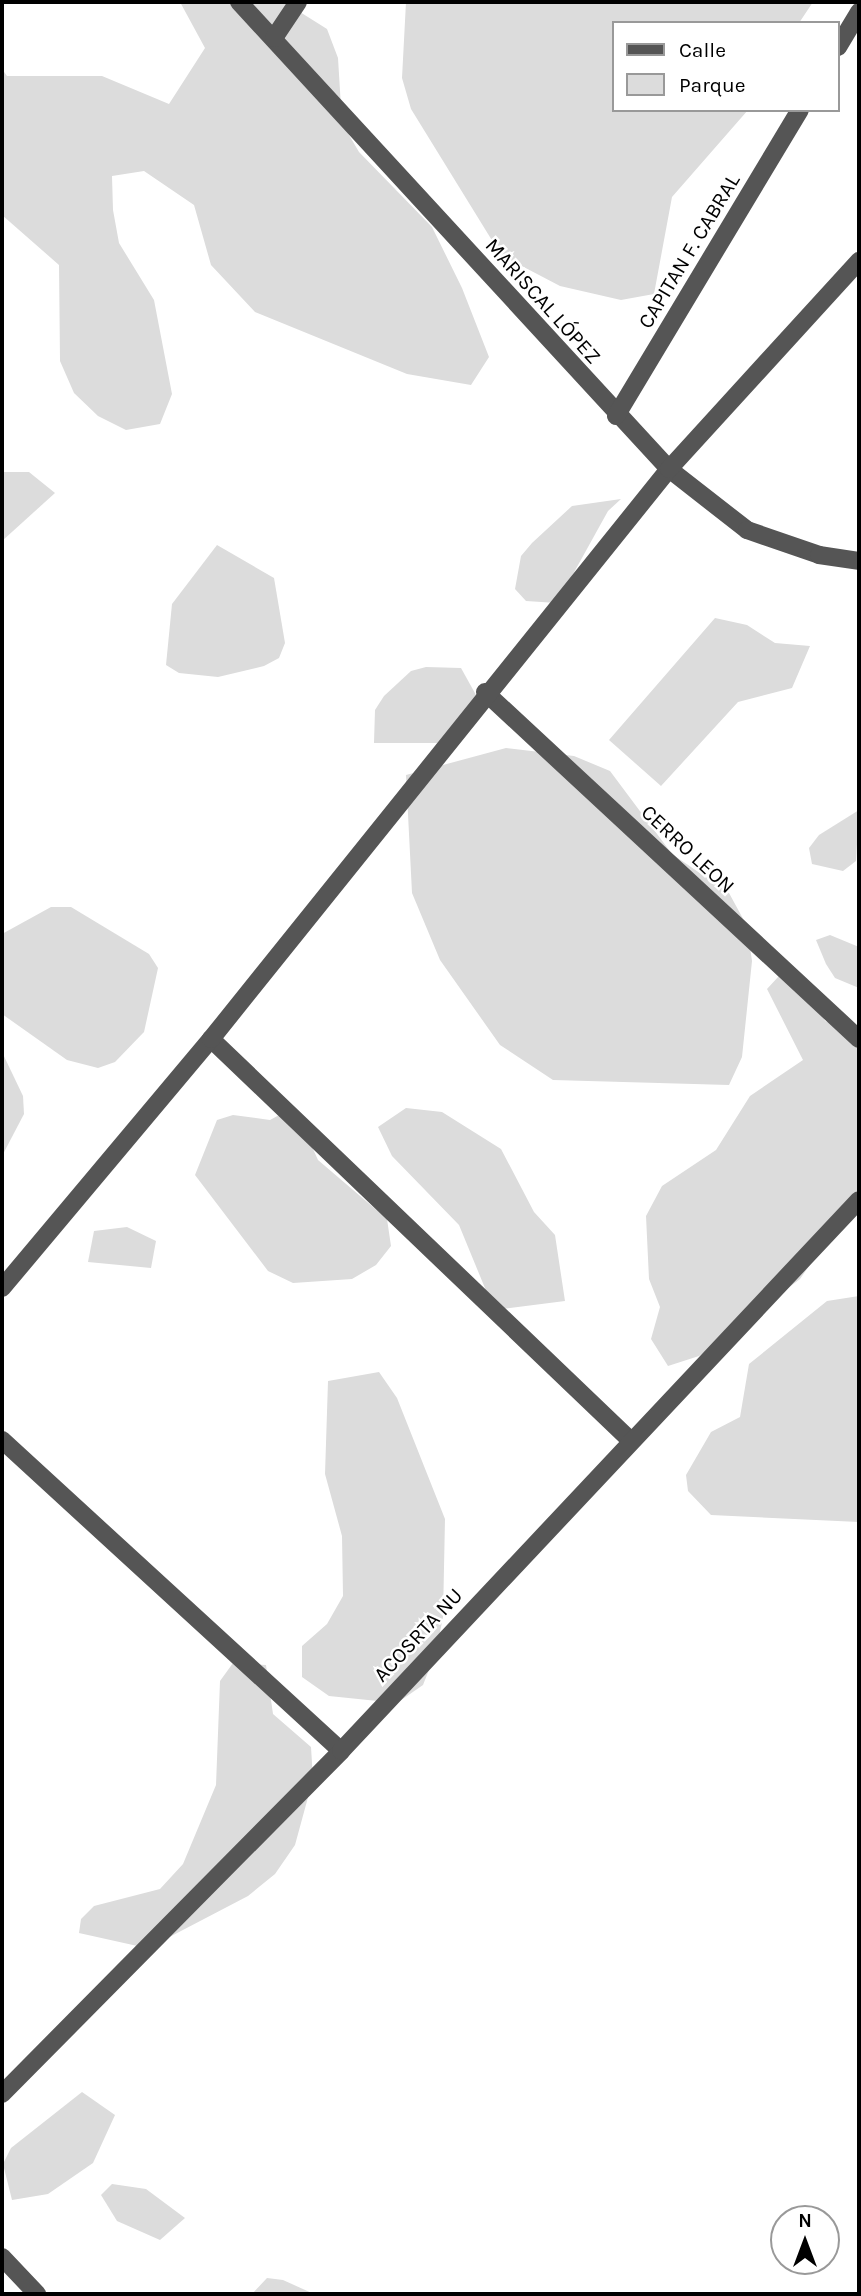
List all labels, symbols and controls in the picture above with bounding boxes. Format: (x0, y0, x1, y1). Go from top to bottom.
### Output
legend (612, 21, 840, 112)
text: Calle (679, 38, 726, 62)
text: Parque (679, 73, 746, 97)
street label: CAPITAN F. CABRAL (633, 169, 745, 333)
street label: MARISCAL LÓPEZ (480, 233, 606, 369)
street label: CERRO LEON (636, 799, 740, 899)
street label: ACOSRTA NU (368, 1583, 468, 1687)
north arrow (770, 2205, 840, 2275)
text: N (798, 2210, 812, 2232)

